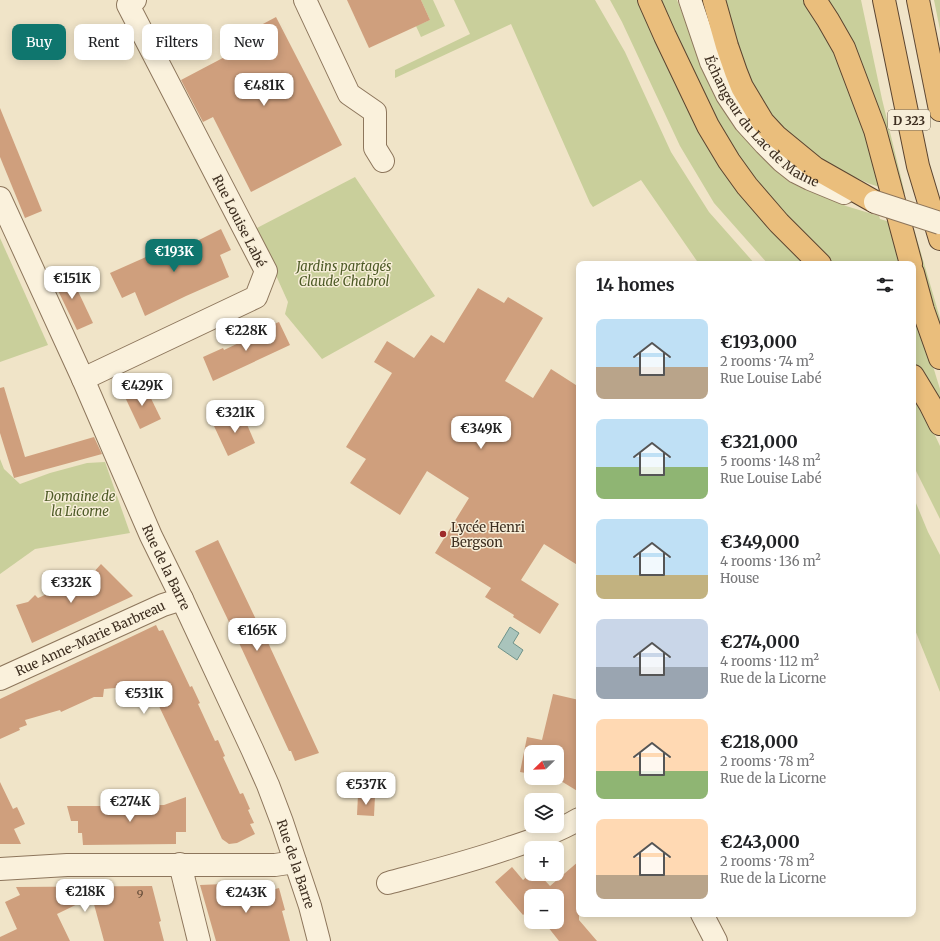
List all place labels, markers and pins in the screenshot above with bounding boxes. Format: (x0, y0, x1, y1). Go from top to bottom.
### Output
pin: €481K (236, 73, 292, 107)
pin: €193K (146, 239, 202, 273)
pin: €151K (44, 266, 100, 300)
pin: €228K (218, 318, 274, 352)
pin: €429K (114, 373, 170, 407)
pin: €321K (207, 400, 263, 434)
pin: €349K (453, 416, 509, 450)
place label: Lycée Henri Bergson (451, 519, 525, 551)
marker: Lycée Henri Bergson (438, 529, 448, 539)
pin: €332K (43, 570, 99, 604)
pin: €165K (229, 618, 285, 652)
pin: €531K (116, 681, 172, 715)
pin: €537K (338, 772, 394, 806)
pin: €274K (102, 789, 158, 823)
pin: €218K (57, 879, 113, 913)
pin: €243K (218, 880, 274, 914)

